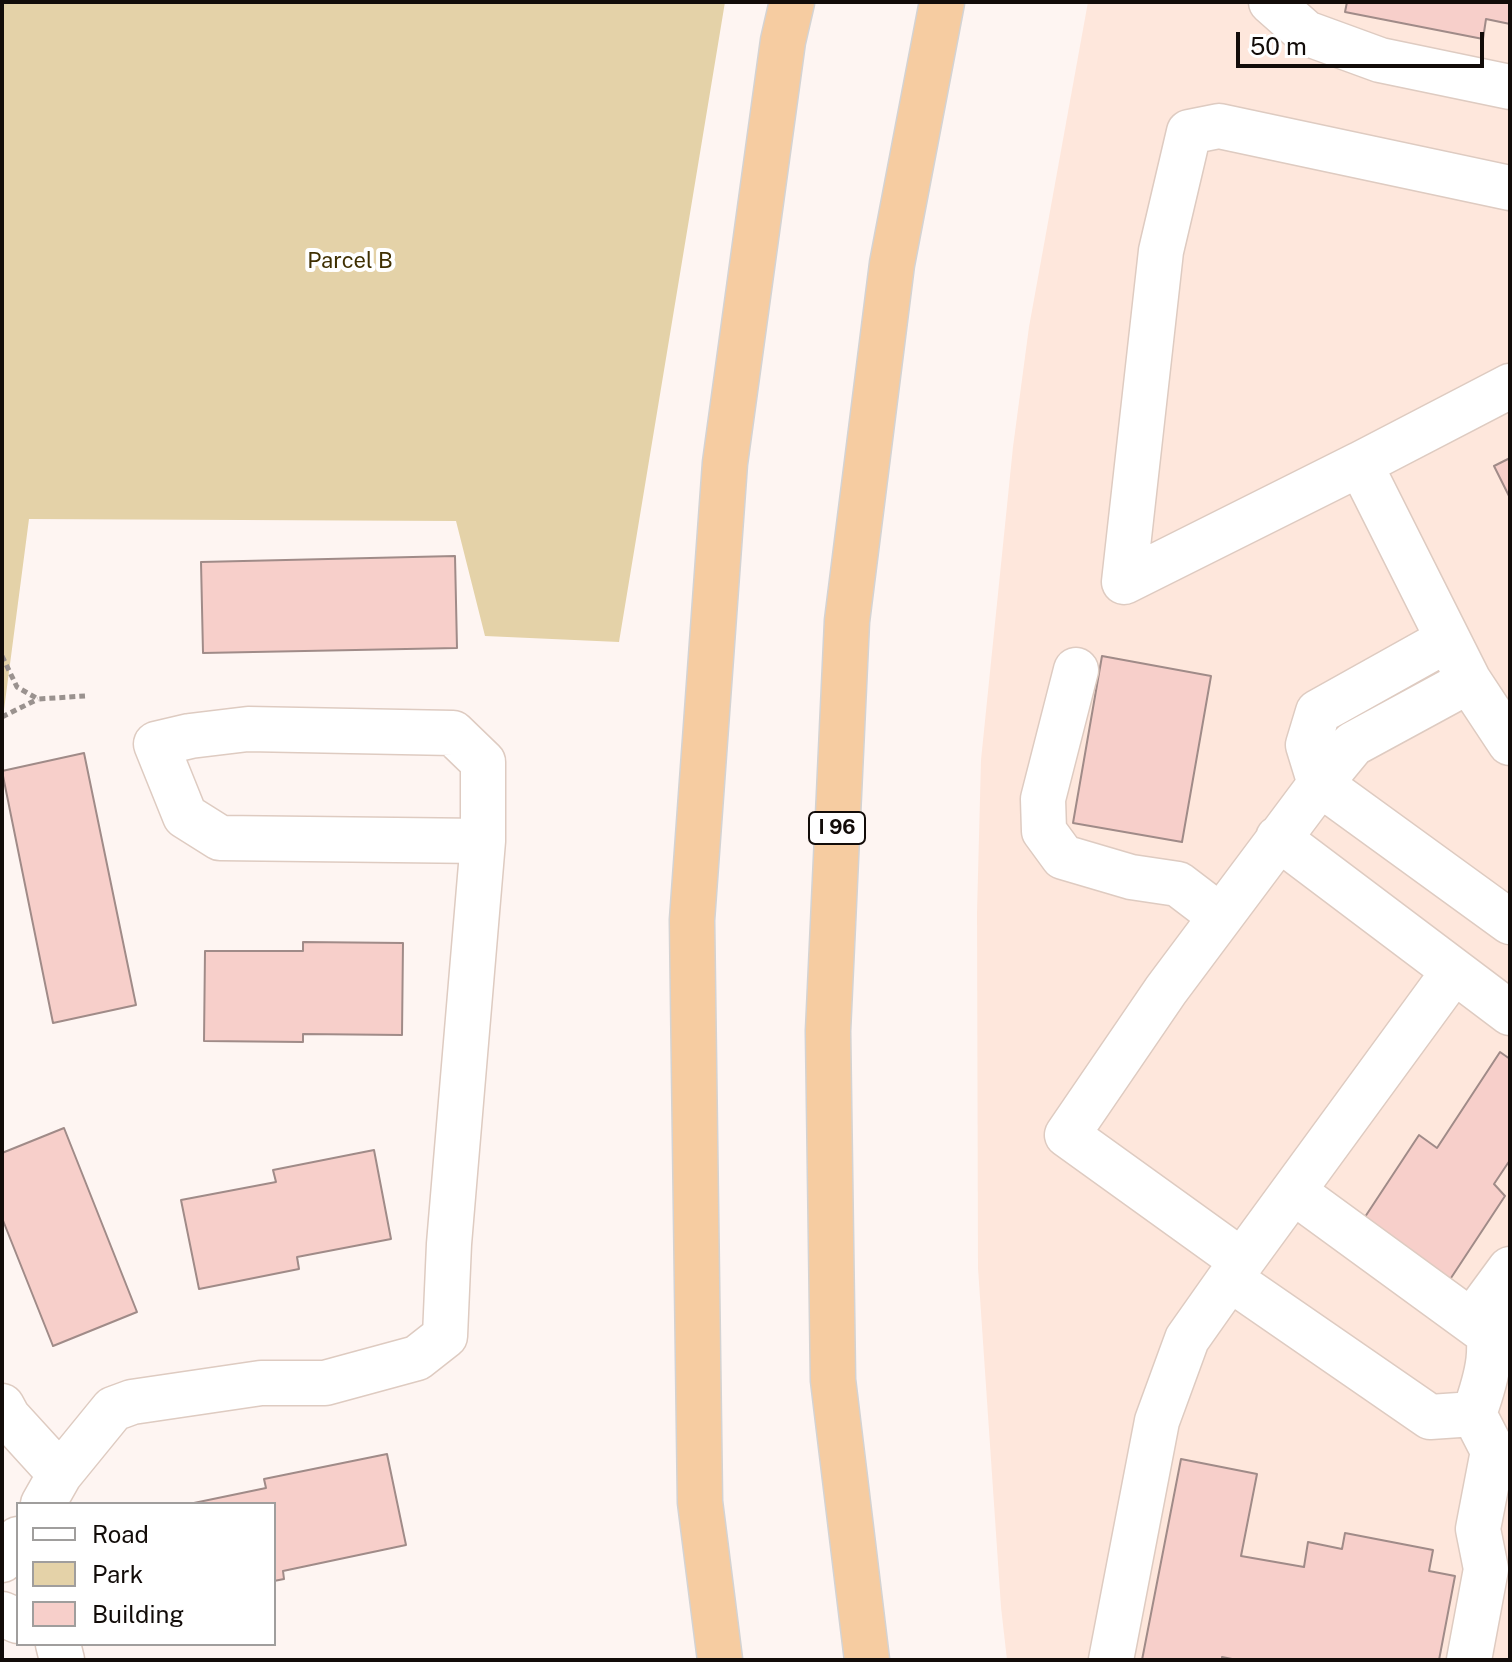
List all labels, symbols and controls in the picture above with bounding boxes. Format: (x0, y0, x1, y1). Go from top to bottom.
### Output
scale bar (1240, 16, 1488, 66)
text: 50 m (1250, 32, 1307, 60)
park label: Parcel B (307, 248, 393, 274)
road number: I 96 (809, 812, 865, 844)
legend (16, 1502, 276, 1646)
text: Road (92, 1520, 149, 1548)
text: Park (92, 1560, 143, 1588)
text: Building (92, 1600, 184, 1628)

